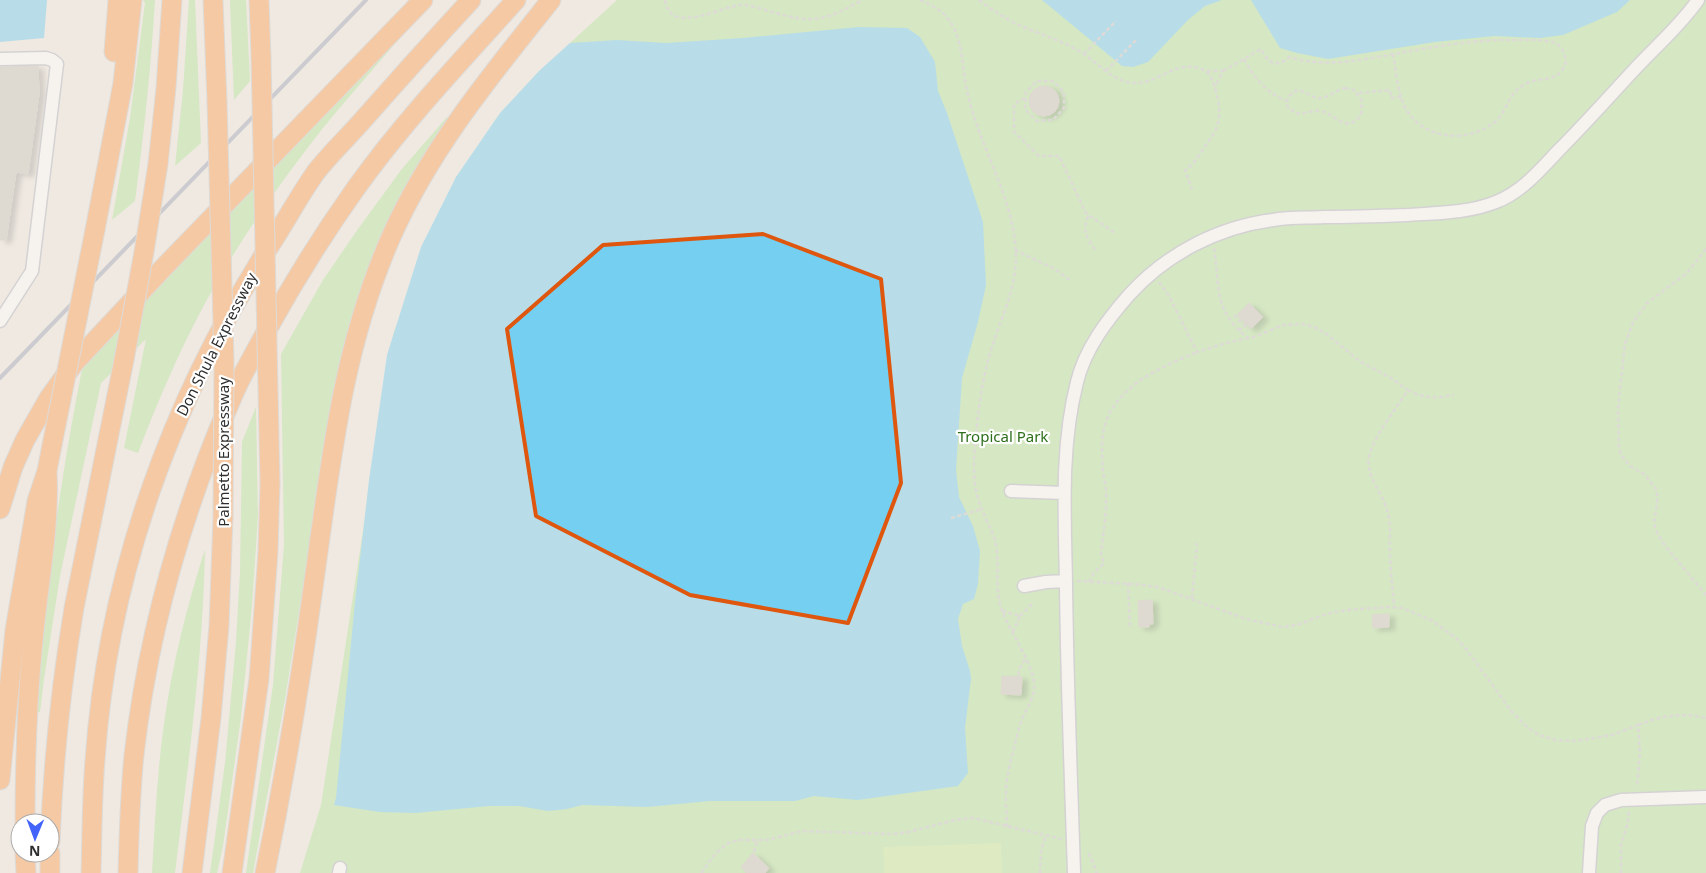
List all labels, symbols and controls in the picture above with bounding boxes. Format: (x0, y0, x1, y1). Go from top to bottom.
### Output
street label: Don Shula Expressway (171, 269, 261, 419)
street label: Palmetto Expressway (213, 377, 233, 527)
park label: Tropical Park (958, 426, 1048, 446)
north arrow (10, 813, 60, 863)
text: N (29, 842, 41, 861)

